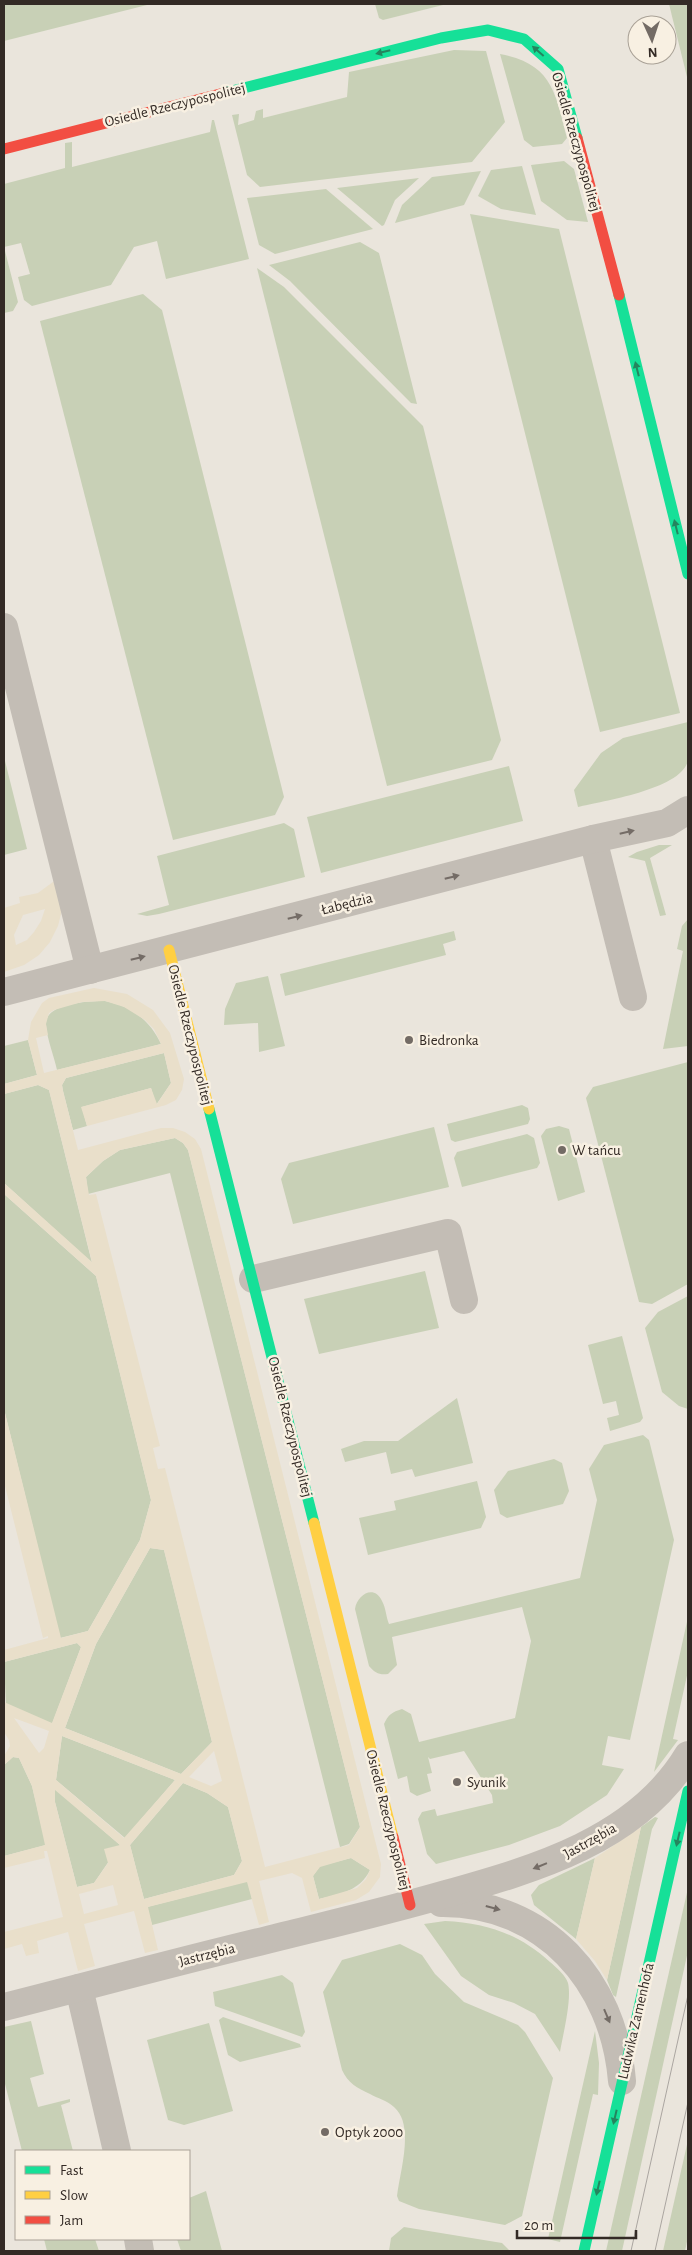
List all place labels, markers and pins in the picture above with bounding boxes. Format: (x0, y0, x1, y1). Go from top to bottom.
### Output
place label: Biedronka (419, 1033, 479, 1048)
marker: Biedronka (403, 1034, 415, 1046)
place label: W tańcu (572, 1143, 621, 1158)
marker: W tańcu (556, 1144, 568, 1156)
place label: Syunik (467, 1775, 506, 1790)
marker: Syunik (451, 1776, 463, 1788)
place label: Optyk 2000 (335, 2125, 403, 2140)
marker: Optyk 2000 (319, 2126, 331, 2138)

